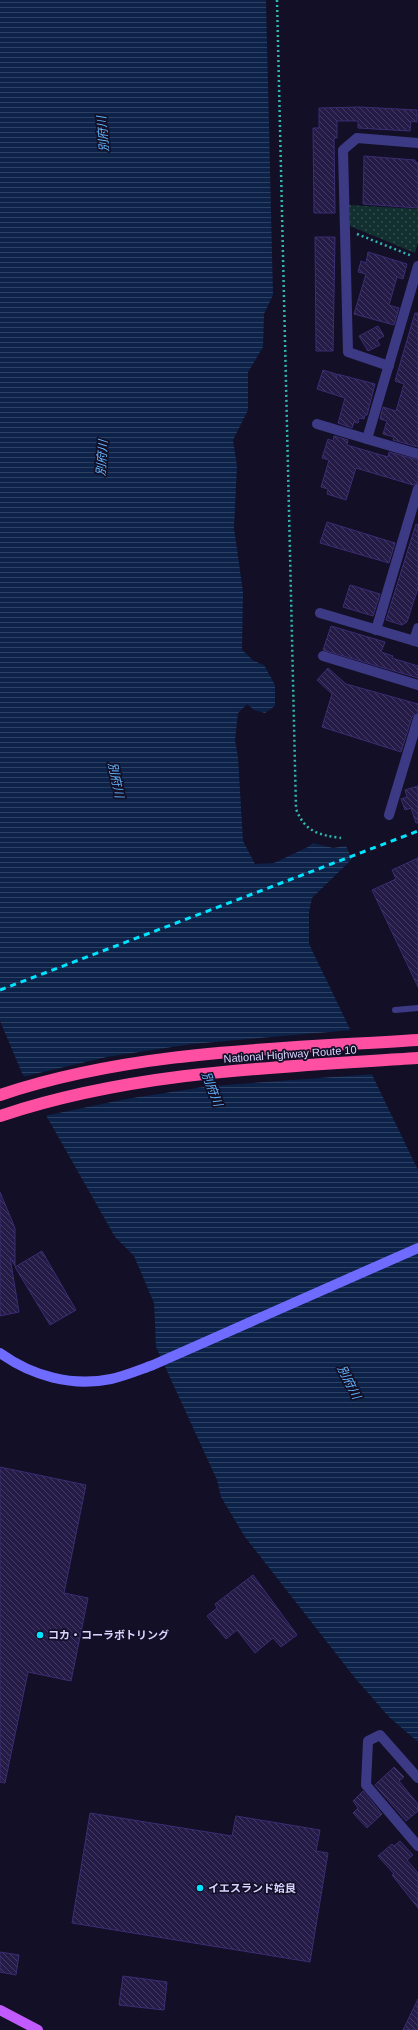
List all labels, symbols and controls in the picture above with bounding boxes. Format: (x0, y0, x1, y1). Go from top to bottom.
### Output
water label: 別府川 (94, 113, 112, 153)
water label: 別府川 (94, 438, 110, 476)
water label: 別府川 (105, 761, 127, 801)
street label: National Highway Route 10 (223, 1043, 357, 1065)
water label: 別府川 (199, 1070, 226, 1110)
water label: 別府川 (335, 1363, 364, 1403)
place label: コカ・コーラボトリング (48, 1629, 169, 1641)
marker: コカ・コーラボトリング (35, 1630, 45, 1640)
place label: イエスランド姶良 (208, 1882, 296, 1894)
marker: イエスランド姶良 (195, 1883, 205, 1893)

